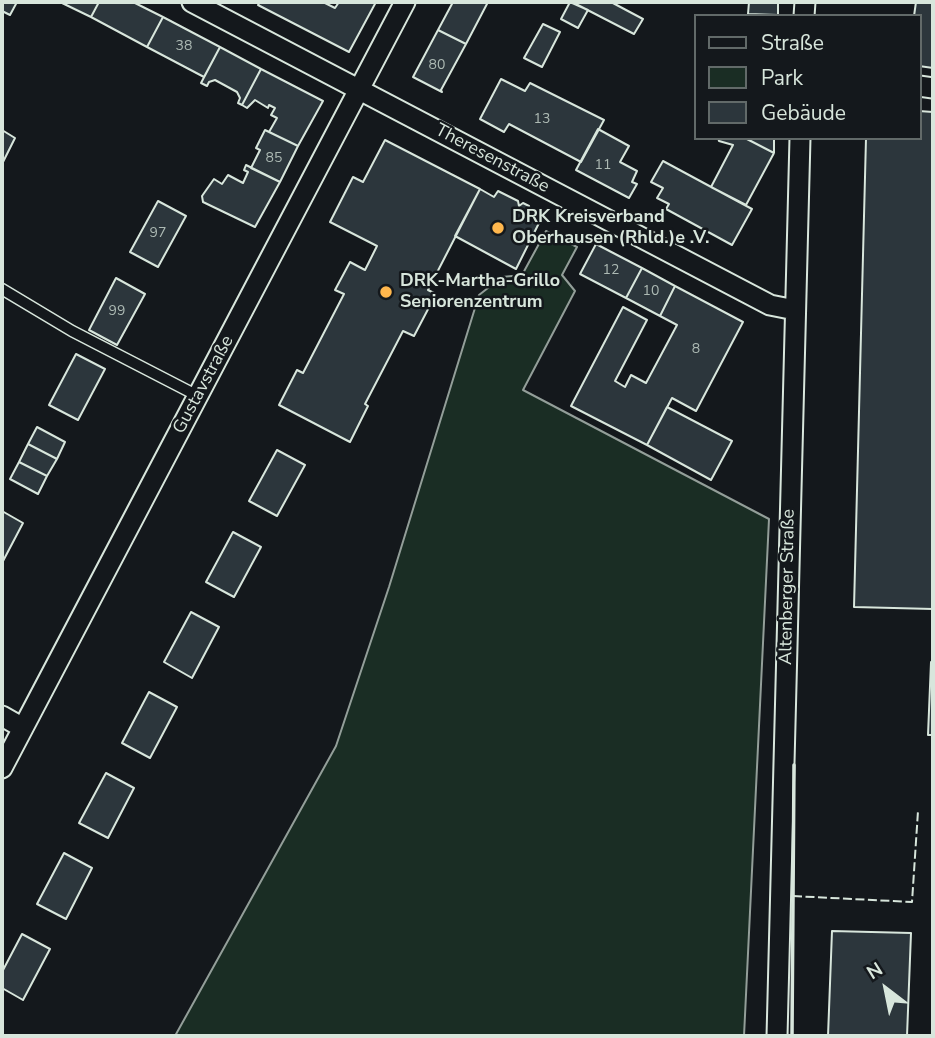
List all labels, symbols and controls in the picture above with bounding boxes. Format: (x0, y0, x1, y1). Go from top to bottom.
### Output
legend (694, 14, 921, 140)
text: Straße (761, 29, 824, 57)
house number: 38 (176, 39, 192, 55)
house number: 80 (429, 58, 445, 74)
text: Park (761, 64, 803, 92)
text: Gebäude (761, 99, 846, 127)
house number: 13 (534, 112, 550, 128)
street label: Theresenstraße (431, 120, 553, 198)
house number: 85 (266, 151, 282, 167)
house number: 11 (595, 158, 611, 174)
place label: DRK Kreisverband Oberhausen (Rhld.)e .V. (512, 207, 710, 249)
marker: DRK Kreisverband Oberhausen (Rhld.)e .V. (490, 220, 506, 236)
house number: 97 (150, 226, 166, 242)
house number: 12 (603, 263, 619, 279)
place label: DRK-Martha-Grillo Seniorenzentrum (400, 271, 560, 314)
marker: DRK-Martha-Grillo Seniorenzentrum (378, 284, 394, 300)
house number: 10 (643, 284, 659, 300)
house number: 99 (109, 304, 125, 320)
street label: Gustavstraße (169, 332, 239, 438)
house number: 8 (692, 342, 700, 358)
street label: Altenberger Straße (776, 509, 800, 665)
north arrow (851, 954, 921, 1024)
text: N (862, 956, 888, 986)

